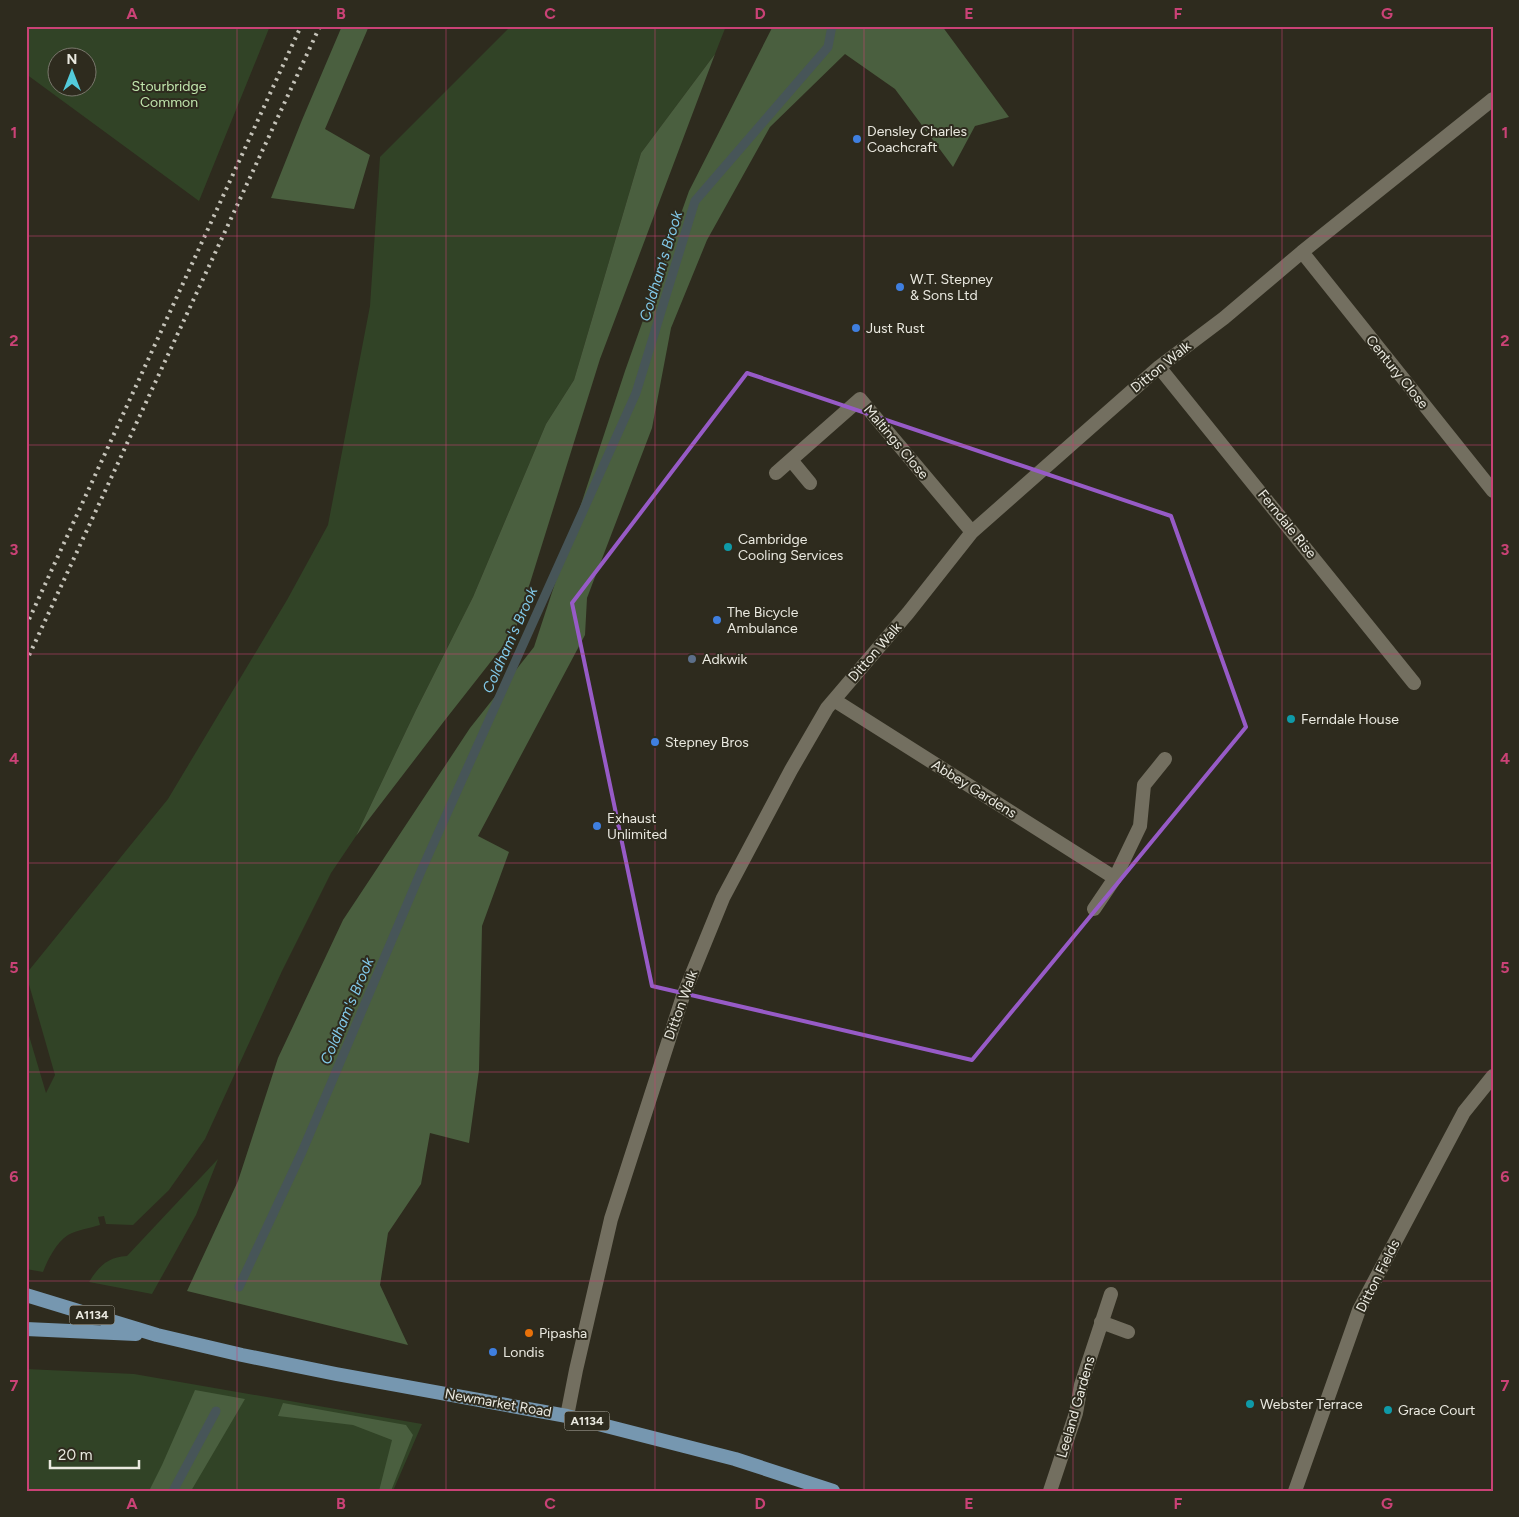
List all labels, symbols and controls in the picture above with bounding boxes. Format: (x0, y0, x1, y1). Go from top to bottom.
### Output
text: A (126, 4, 138, 23)
text: B (336, 4, 346, 23)
text: C (544, 4, 556, 23)
text: D (754, 4, 766, 23)
text: E (964, 4, 974, 23)
text: F (1174, 4, 1183, 23)
text: G (1381, 4, 1393, 23)
north arrow (48, 48, 98, 98)
text: N (67, 51, 77, 68)
park label: Stourbridge Common (132, 78, 207, 111)
text: 1 (11, 123, 17, 142)
place label: Densley Charles Coachcraft (867, 123, 967, 156)
text: 1 (1502, 123, 1508, 142)
marker: Densley Charles Coachcraft (851, 133, 863, 145)
water label: Coldham's Brook (636, 208, 687, 323)
place label: W.T. Stepney & Sons Ltd (910, 271, 993, 304)
marker: W.T. Stepney & Sons Ltd (894, 281, 906, 293)
place label: Just Rust (866, 320, 925, 337)
marker: Just Rust (850, 322, 862, 334)
text: 2 (9, 331, 19, 350)
text: 2 (1500, 331, 1510, 350)
street label: Century Close (1362, 332, 1432, 412)
street label: Ditton Walk (1127, 337, 1195, 396)
street label: Maltings Close (860, 401, 932, 483)
street label: Ferndale Rise (1254, 486, 1320, 562)
place label: Cambridge Cooling Services (738, 531, 843, 564)
text: 3 (10, 540, 19, 559)
text: 3 (1501, 540, 1510, 559)
marker: Cambridge Cooling Services (722, 541, 734, 553)
water label: Coldham's Brook (479, 583, 542, 696)
place label: The Bicycle Ambulance (727, 604, 799, 637)
marker: The Bicycle Ambulance (711, 614, 723, 626)
street label: Ditton Walk (845, 619, 905, 685)
place label: Adkwik (702, 651, 748, 668)
marker: Adkwik (686, 653, 698, 665)
place label: Ferndale House (1301, 711, 1399, 728)
marker: Ferndale House (1285, 713, 1297, 725)
place label: Stepney Bros (665, 734, 749, 751)
marker: Stepney Bros (649, 736, 661, 748)
text: 4 (9, 749, 19, 768)
text: 4 (1500, 749, 1510, 768)
street label: Abbey Gardens (928, 756, 1020, 822)
place label: Exhaust Unlimited (607, 810, 667, 843)
marker: Exhaust Unlimited (591, 820, 603, 832)
water label: Coldham's Brook (316, 954, 378, 1067)
text: 5 (9, 958, 19, 977)
text: 5 (1500, 958, 1510, 977)
street label: Ditton Walk (661, 968, 701, 1042)
text: 6 (9, 1167, 19, 1186)
text: 6 (1500, 1167, 1510, 1186)
street label: Ditton Fields (1352, 1237, 1404, 1315)
road number: A1134 (70, 1306, 114, 1324)
place label: Pipasha (539, 1325, 587, 1342)
marker: Pipasha (523, 1327, 535, 1339)
place label: Londis (503, 1344, 544, 1361)
marker: Londis (487, 1346, 499, 1358)
street label: Leeland Gardens (1053, 1354, 1099, 1460)
text: 7 (10, 1376, 19, 1395)
text: 7 (1501, 1376, 1510, 1395)
street label: Newmarket Road (443, 1385, 553, 1421)
place label: Webster Terrace (1260, 1396, 1363, 1413)
marker: Webster Terrace (1244, 1398, 1256, 1410)
place label: Grace Court (1398, 1402, 1475, 1419)
marker: Grace Court (1382, 1404, 1394, 1416)
road number: A1134 (564, 1412, 610, 1430)
scale bar (50, 1437, 139, 1469)
text: 20 m (58, 1446, 92, 1464)
text: A (126, 1494, 138, 1513)
text: B (336, 1494, 346, 1513)
text: C (544, 1494, 556, 1513)
text: D (754, 1494, 766, 1513)
text: E (964, 1494, 974, 1513)
text: F (1174, 1494, 1183, 1513)
text: G (1381, 1494, 1393, 1513)

